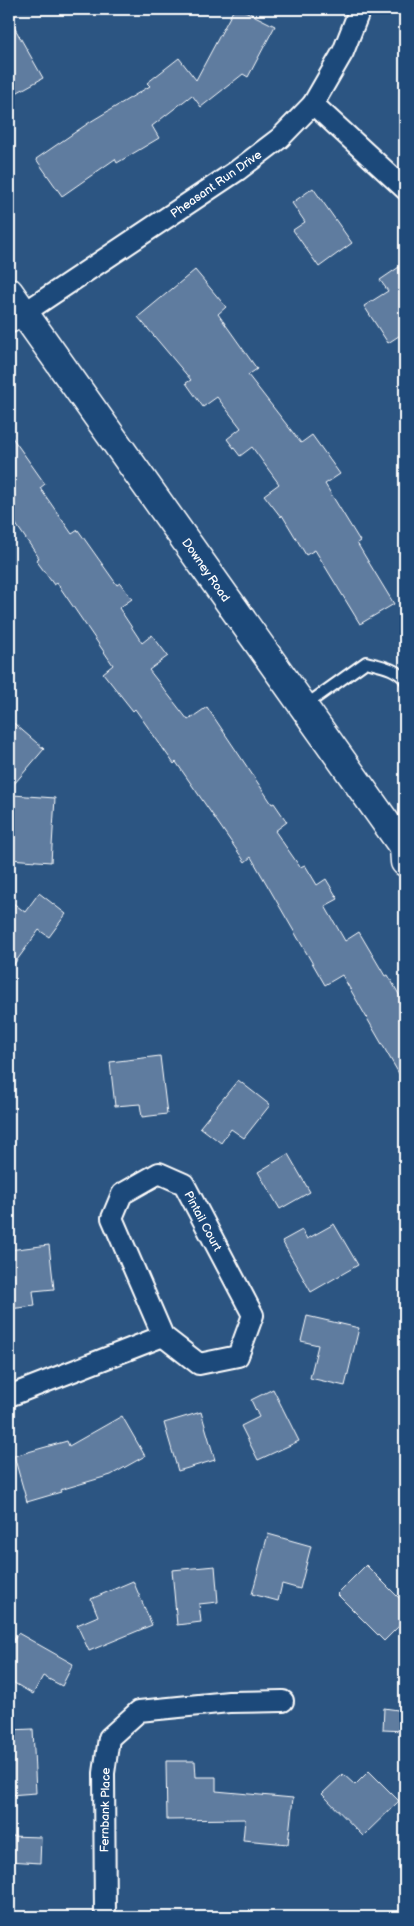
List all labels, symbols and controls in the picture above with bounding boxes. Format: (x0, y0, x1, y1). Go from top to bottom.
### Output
street label: Pheasant Run Drive (168, 147, 265, 222)
street label: Downey Road (178, 536, 233, 605)
street label: Pintail Court (180, 1189, 225, 1254)
street label: Fernbank Place (97, 1767, 114, 1853)

